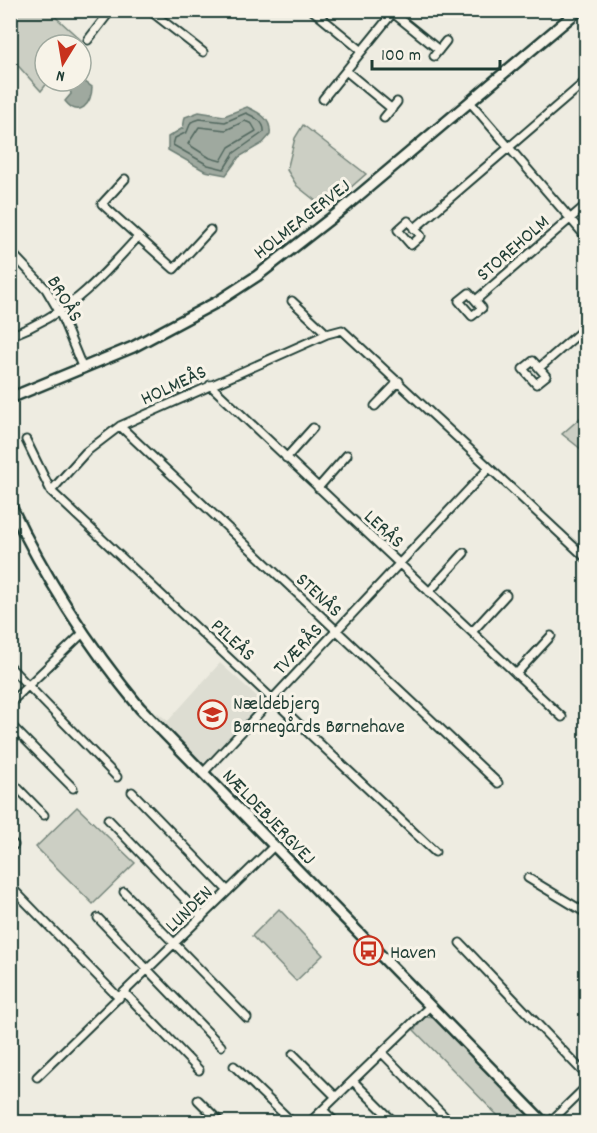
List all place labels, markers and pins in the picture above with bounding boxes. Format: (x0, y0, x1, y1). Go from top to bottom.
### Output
place label: Nældebjerg Børnegårds Børnehave (233, 691, 405, 742)
school or university icon: Nældebjerg Børnegårds Børnehave (196, 698, 228, 730)
bus stop icon: Haven (353, 935, 385, 967)
place label: Haven (390, 940, 436, 968)

